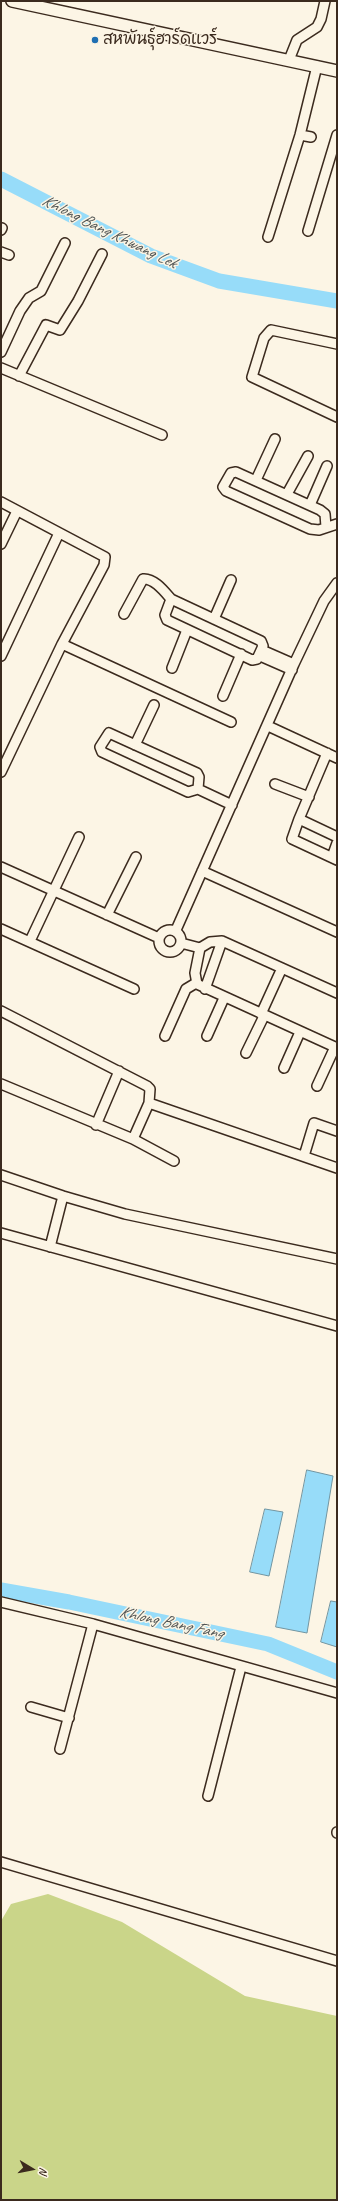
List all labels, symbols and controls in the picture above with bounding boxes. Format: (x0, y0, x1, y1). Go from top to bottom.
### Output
place label: สหพันธุ์ฮาร์ดแวร์ (103, 30, 217, 50)
marker: สหพันธุ์ฮาร์ดแวร์ (90, 35, 100, 45)
water label: Khlong Bang Khwang Lek (39, 191, 179, 273)
water label: Khlong Bang Fang (117, 1602, 225, 1644)
north arrow (12, 2149, 52, 2189)
text: N (36, 2167, 51, 2176)

